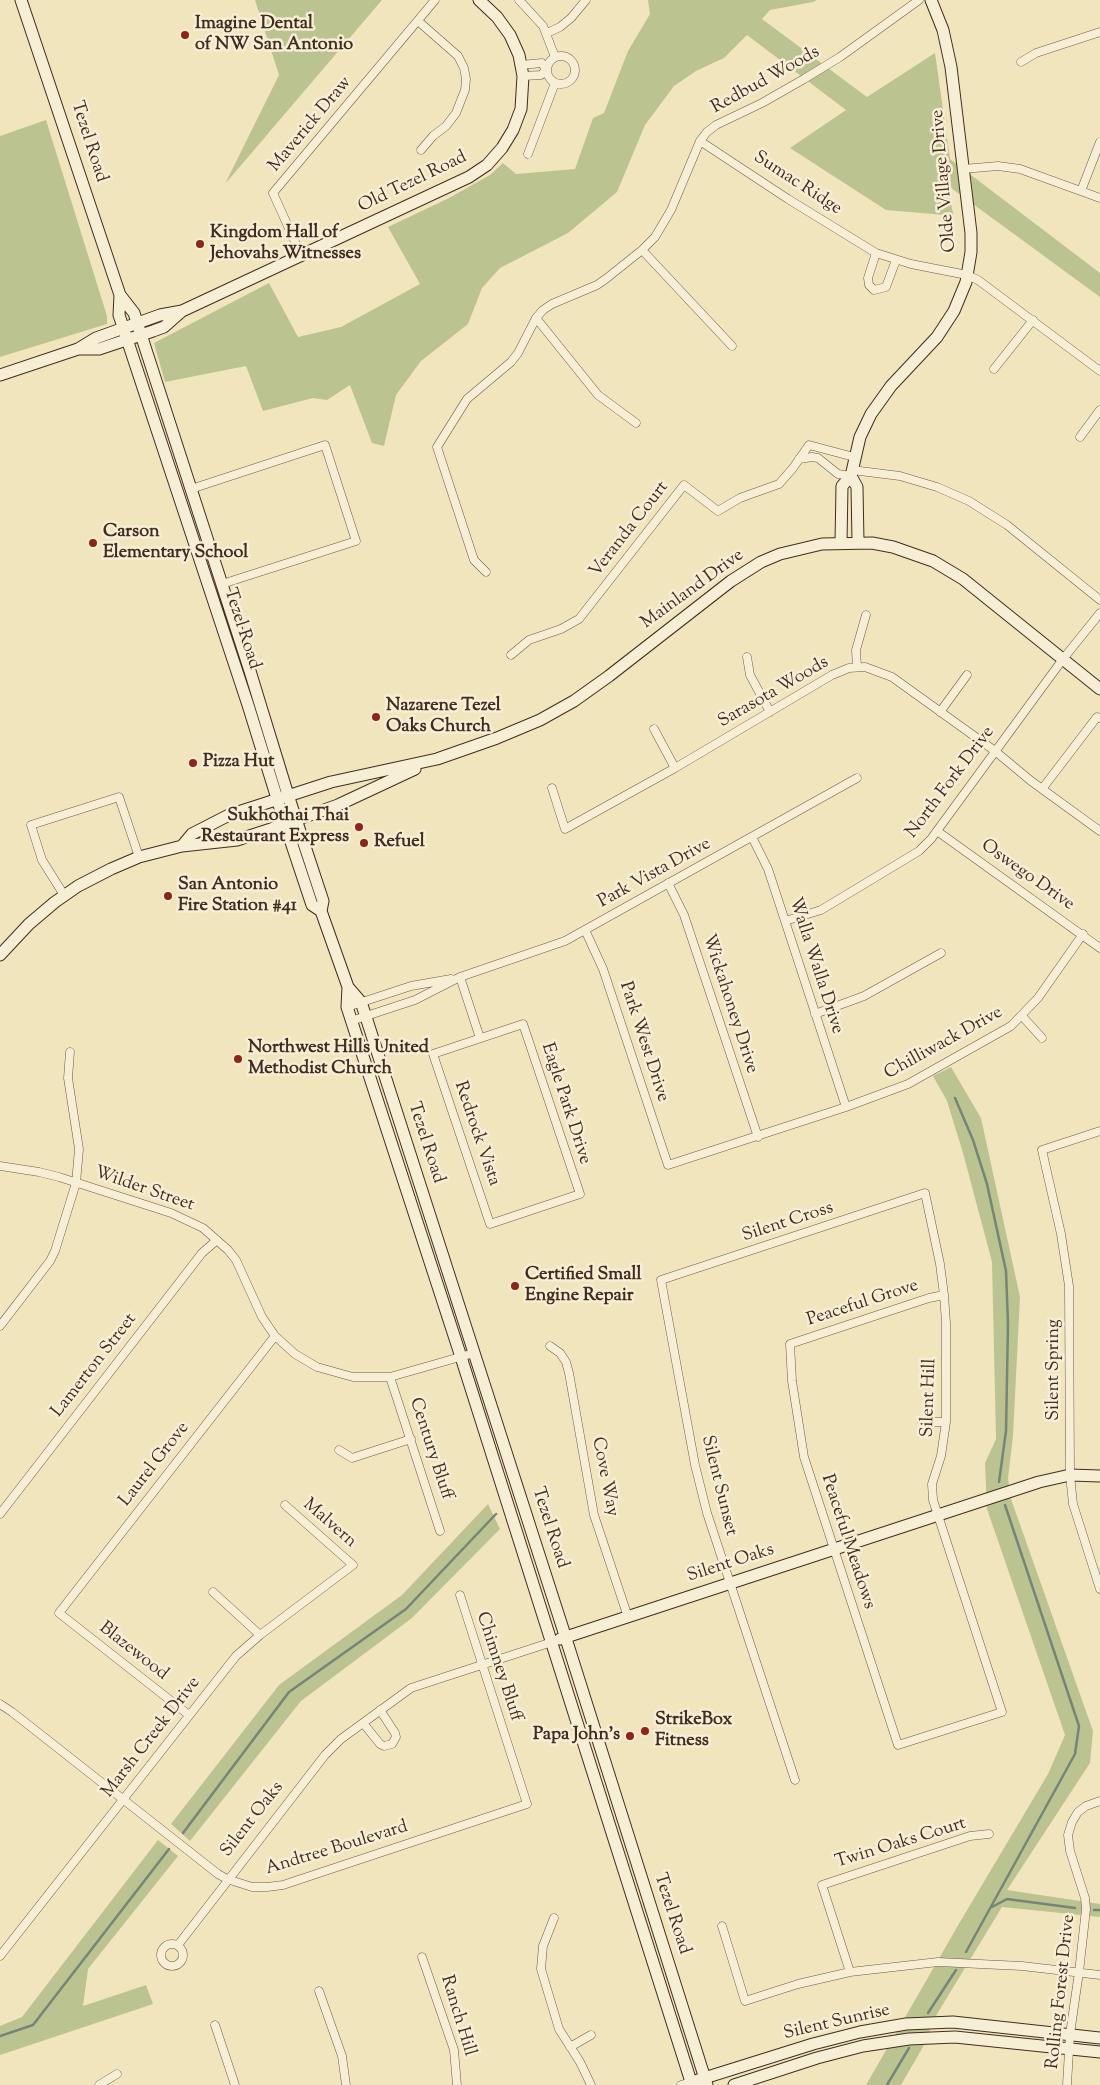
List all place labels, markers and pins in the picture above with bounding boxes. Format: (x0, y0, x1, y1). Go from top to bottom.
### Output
place label: Imagine Dental of NW San Antonio (195, 14, 353, 56)
marker: Imagine Dental of NW San Antonio (179, 29, 191, 41)
place label: Kingdom Hall of Jehovahs Witnesses (210, 223, 361, 266)
marker: Kingdom Hall of Jehovahs Witnesses (194, 238, 206, 250)
place label: Carson Elementary School (103, 522, 248, 564)
marker: Carson Elementary School (87, 537, 99, 549)
place label: Nazarene Tezel Oaks Church (386, 696, 501, 739)
marker: Nazarene Tezel Oaks Church (370, 711, 382, 723)
place label: Pizza Hut (203, 752, 275, 774)
marker: Pizza Hut (187, 757, 199, 769)
place label: Sukhothai Thai Restaurant Express (201, 806, 349, 849)
marker: Sukhothai Thai Restaurant Express (353, 821, 365, 833)
place label: Refuel (374, 832, 425, 854)
marker: Refuel (358, 837, 370, 849)
place label: San Antonio Fire Station #41 (178, 875, 297, 918)
marker: San Antonio Fire Station #41 (162, 890, 174, 902)
place label: Northwest Hills United Methodist Church (248, 1038, 429, 1080)
marker: Northwest Hills United Methodist Church (232, 1053, 244, 1065)
place label: Certified Small Engine Repair (525, 1265, 642, 1308)
marker: Certified Small Engine Repair (509, 1280, 521, 1292)
place label: StrikeBox Fitness (655, 1710, 732, 1752)
place label: Papa John's (533, 1725, 620, 1747)
marker: StrikeBox Fitness (639, 1725, 651, 1737)
marker: Papa John's (624, 1730, 636, 1742)

